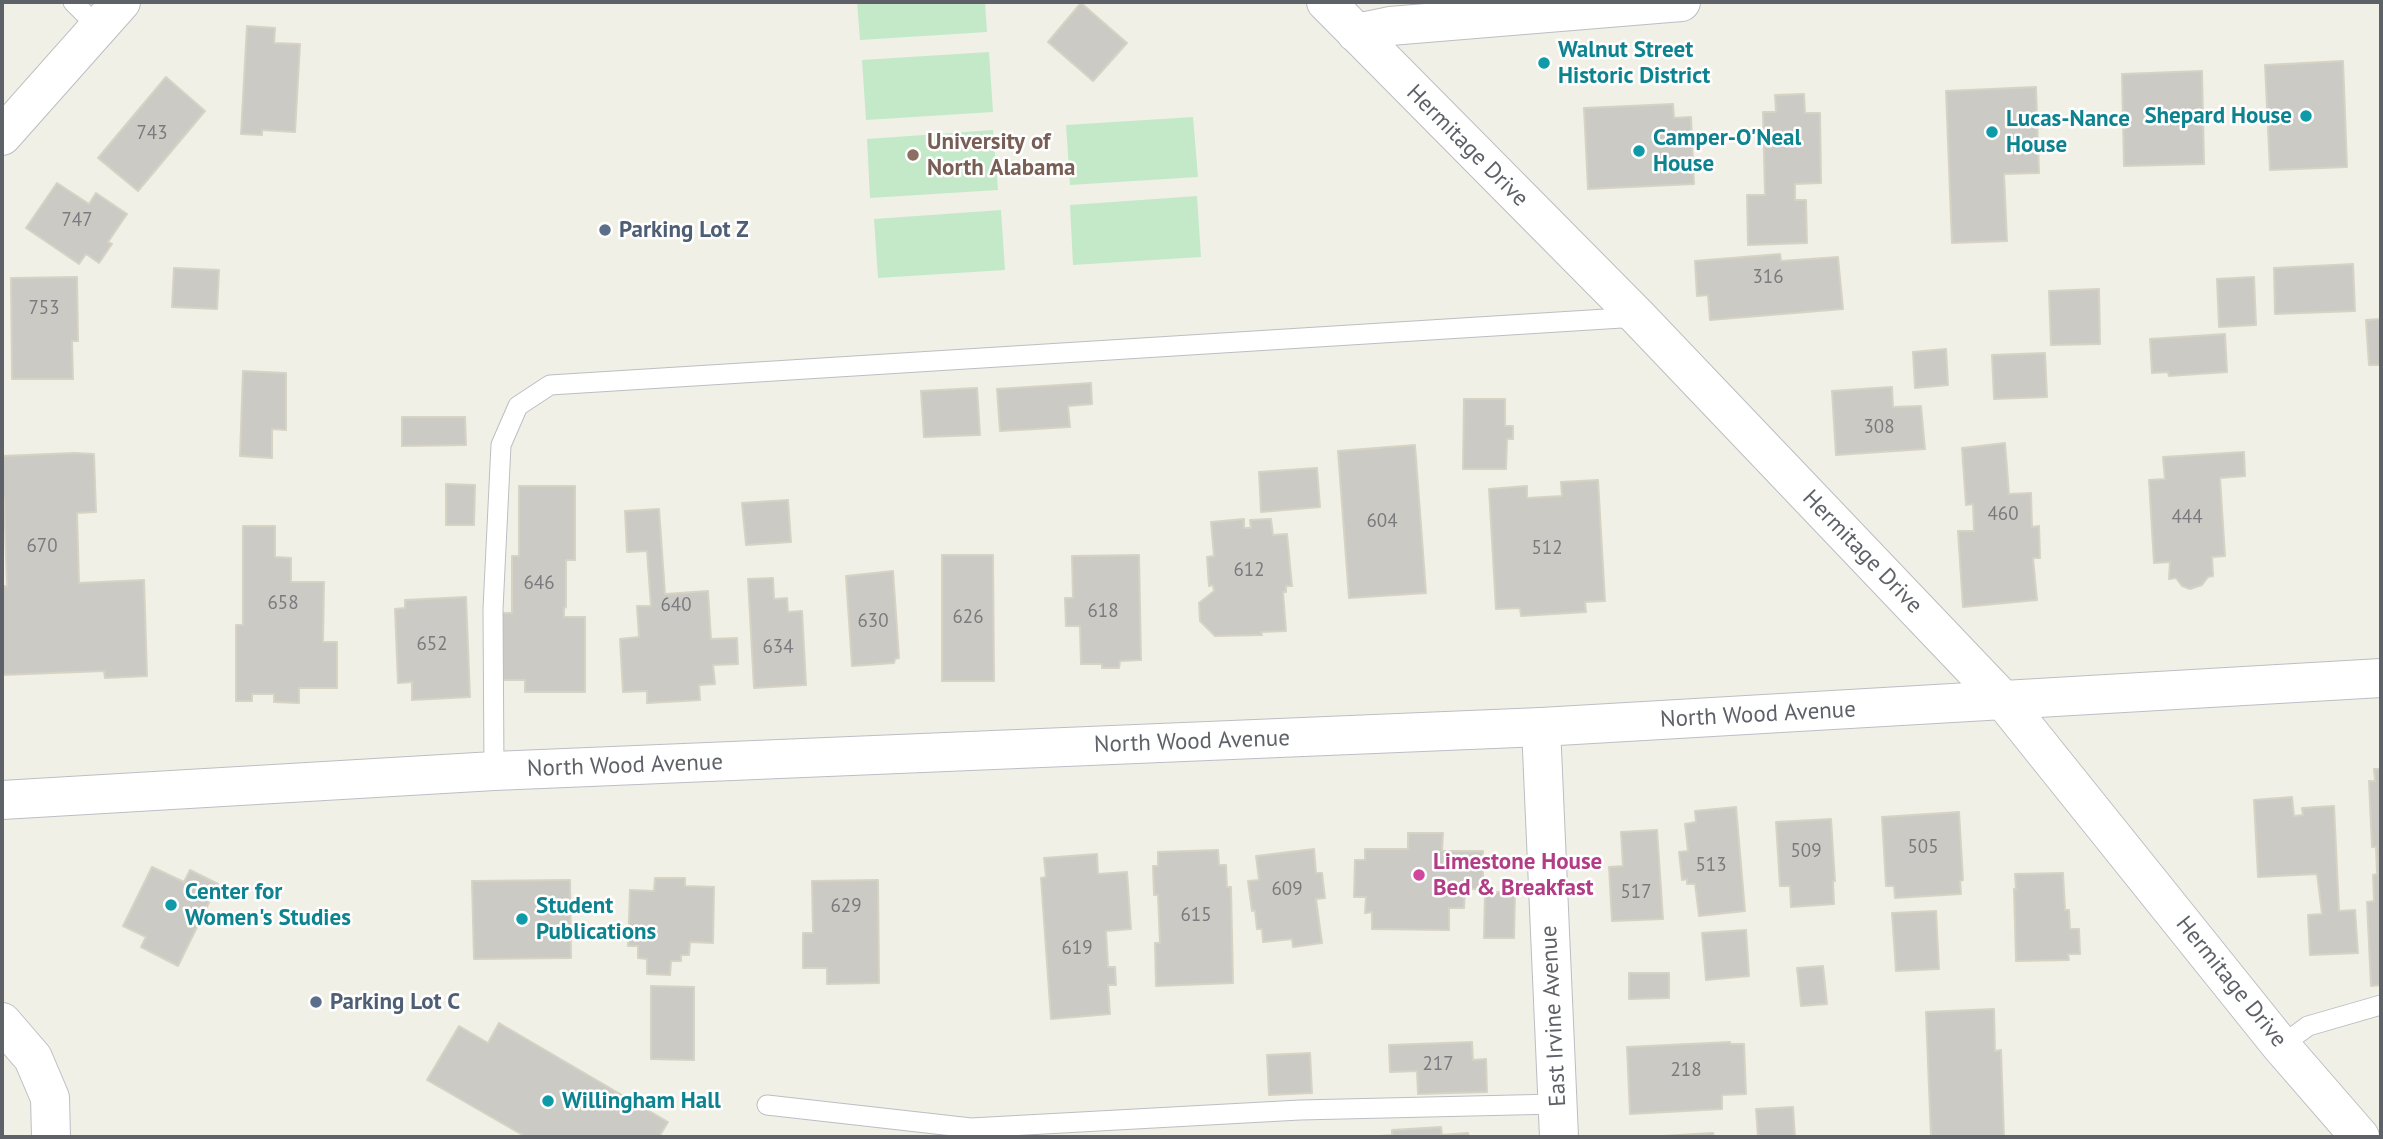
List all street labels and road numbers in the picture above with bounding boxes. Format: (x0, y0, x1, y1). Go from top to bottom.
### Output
street label: Hermitage Drive (1400, 79, 1534, 213)
street label: Hermitage Drive (1796, 485, 1928, 619)
street label: North Wood Avenue (1659, 696, 1857, 734)
street label: North Wood Avenue (1094, 725, 1290, 759)
street label: North Wood Avenue (527, 749, 723, 783)
street label: Hermitage Drive (2170, 911, 2292, 1053)
street label: East Irvine Avenue (1535, 925, 1573, 1107)

